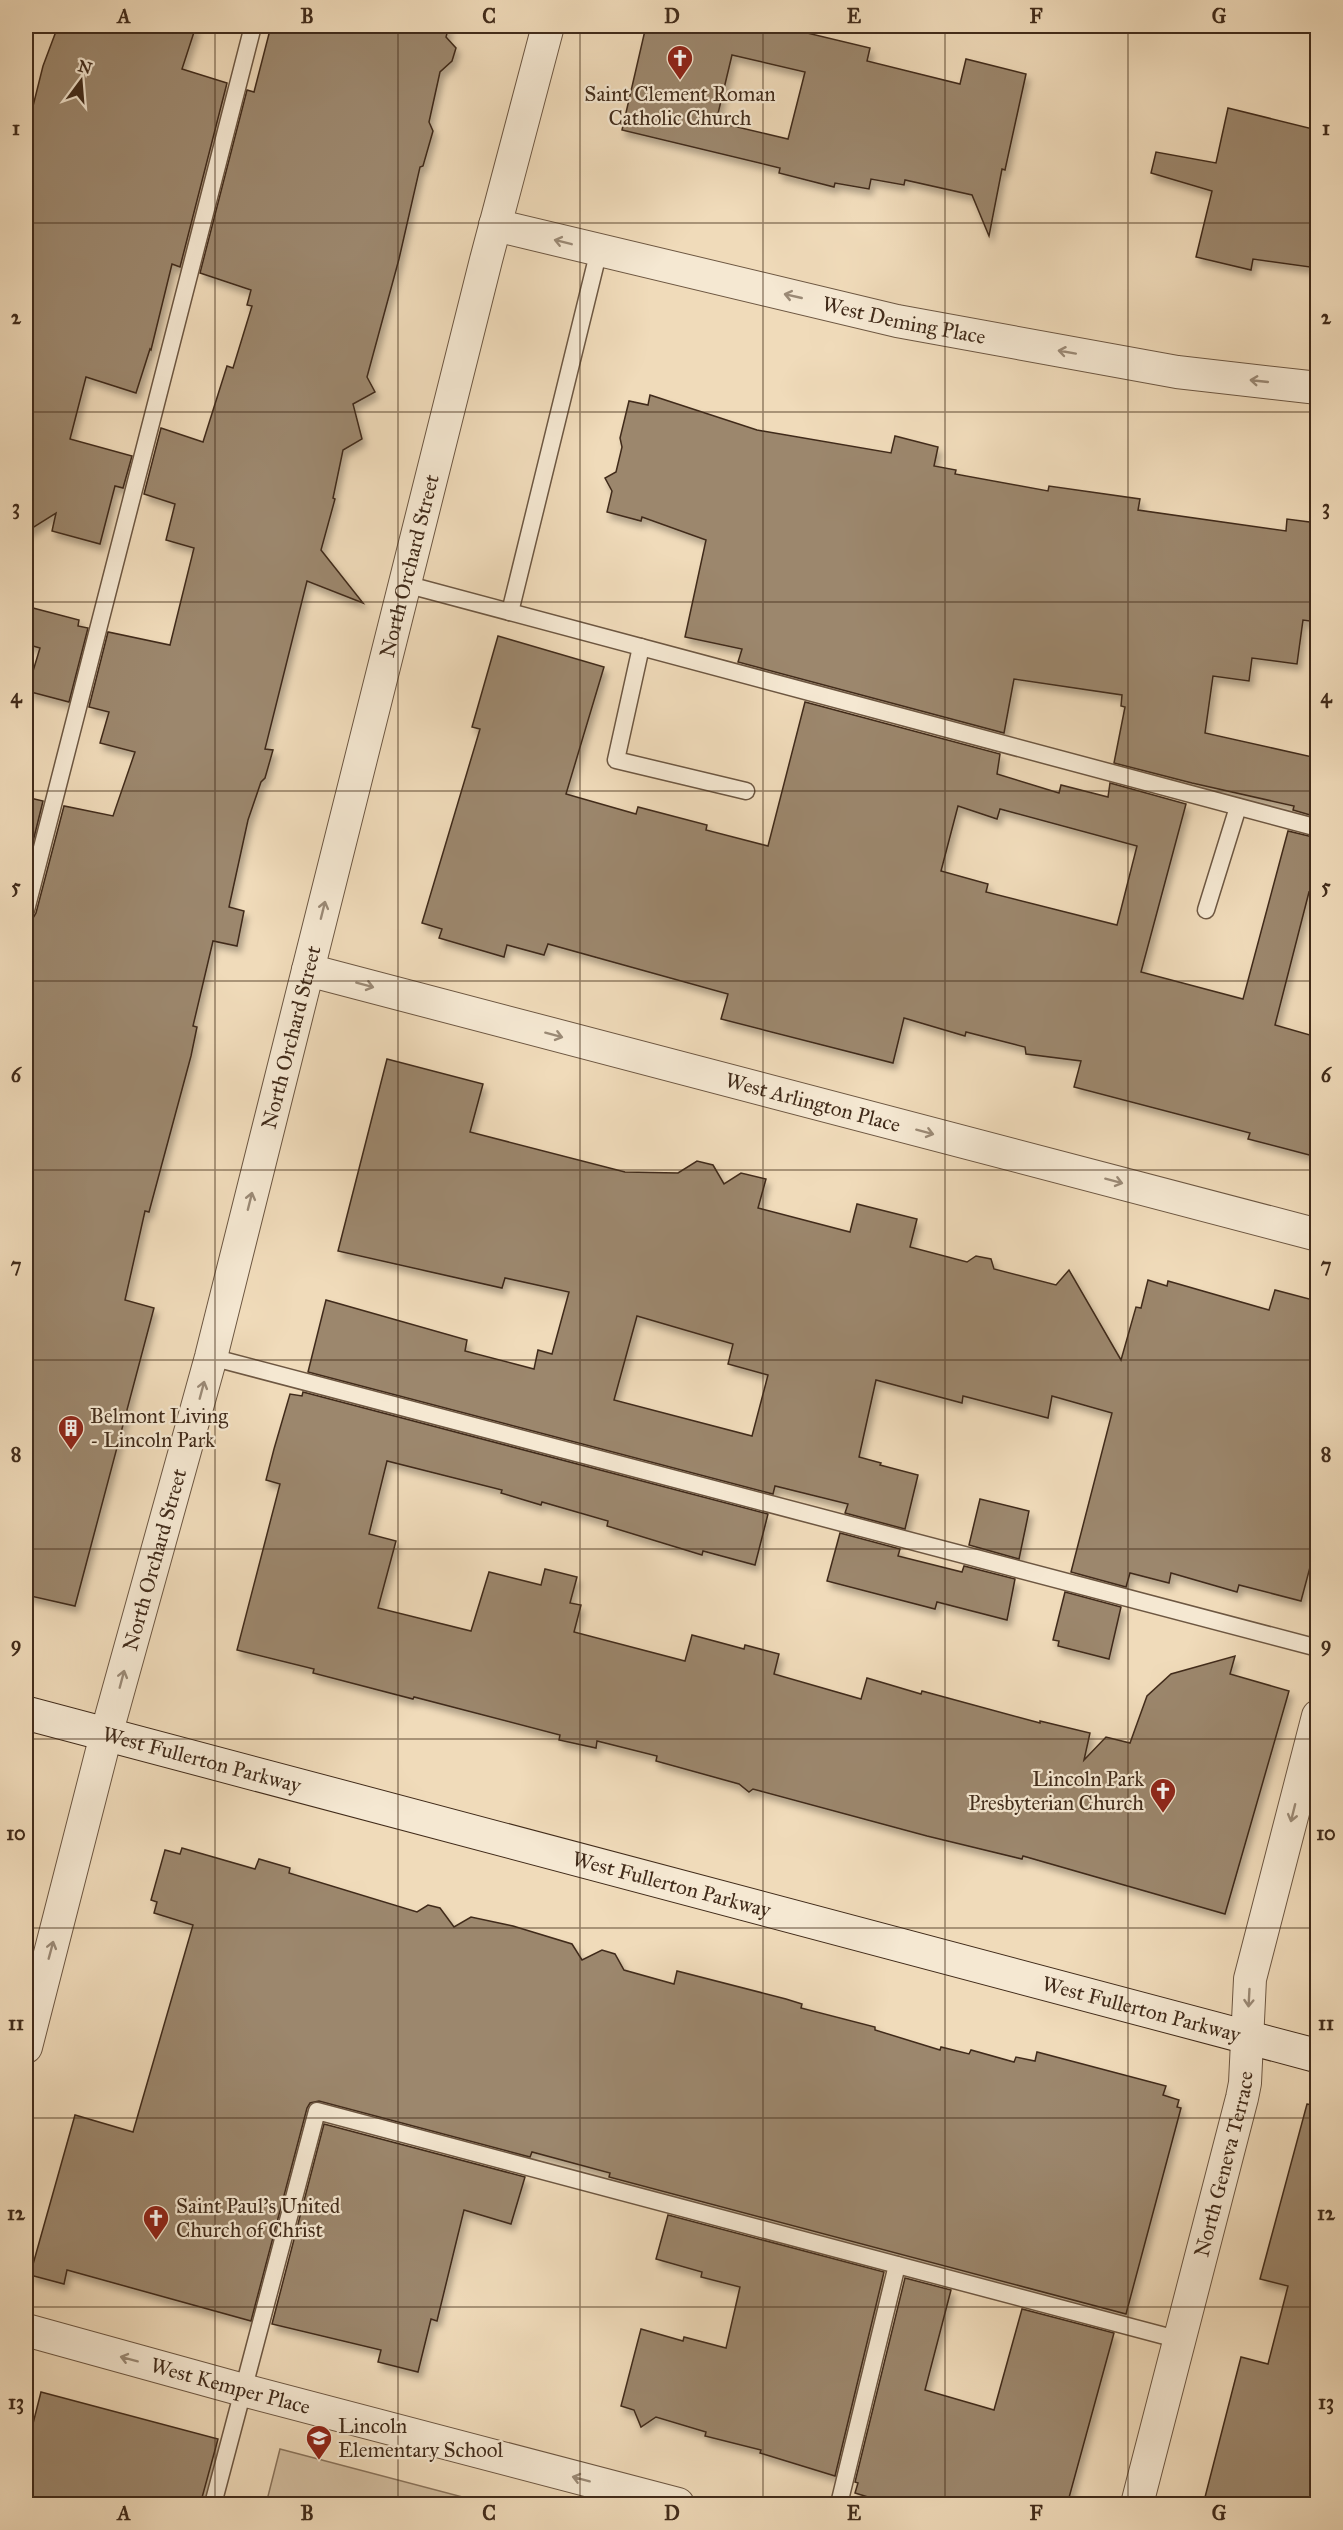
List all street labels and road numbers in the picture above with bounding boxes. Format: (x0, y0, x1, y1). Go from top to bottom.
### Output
street label: West Deming Place (820, 291, 988, 350)
street label: North Orchard Street (374, 471, 445, 660)
street label: North Orchard Street (256, 942, 327, 1132)
street label: West Arlington Place (722, 1067, 904, 1138)
street label: North Orchard Street (117, 1465, 193, 1654)
street label: West Fullerton Parkway (100, 1721, 305, 1799)
street label: West Fullerton Parkway (570, 1846, 775, 1923)
street label: West Fullerton Parkway (1039, 1970, 1245, 2048)
street label: North Geneva Terrace (1188, 2070, 1259, 2260)
street label: West Kemper Place (148, 2352, 313, 2420)

